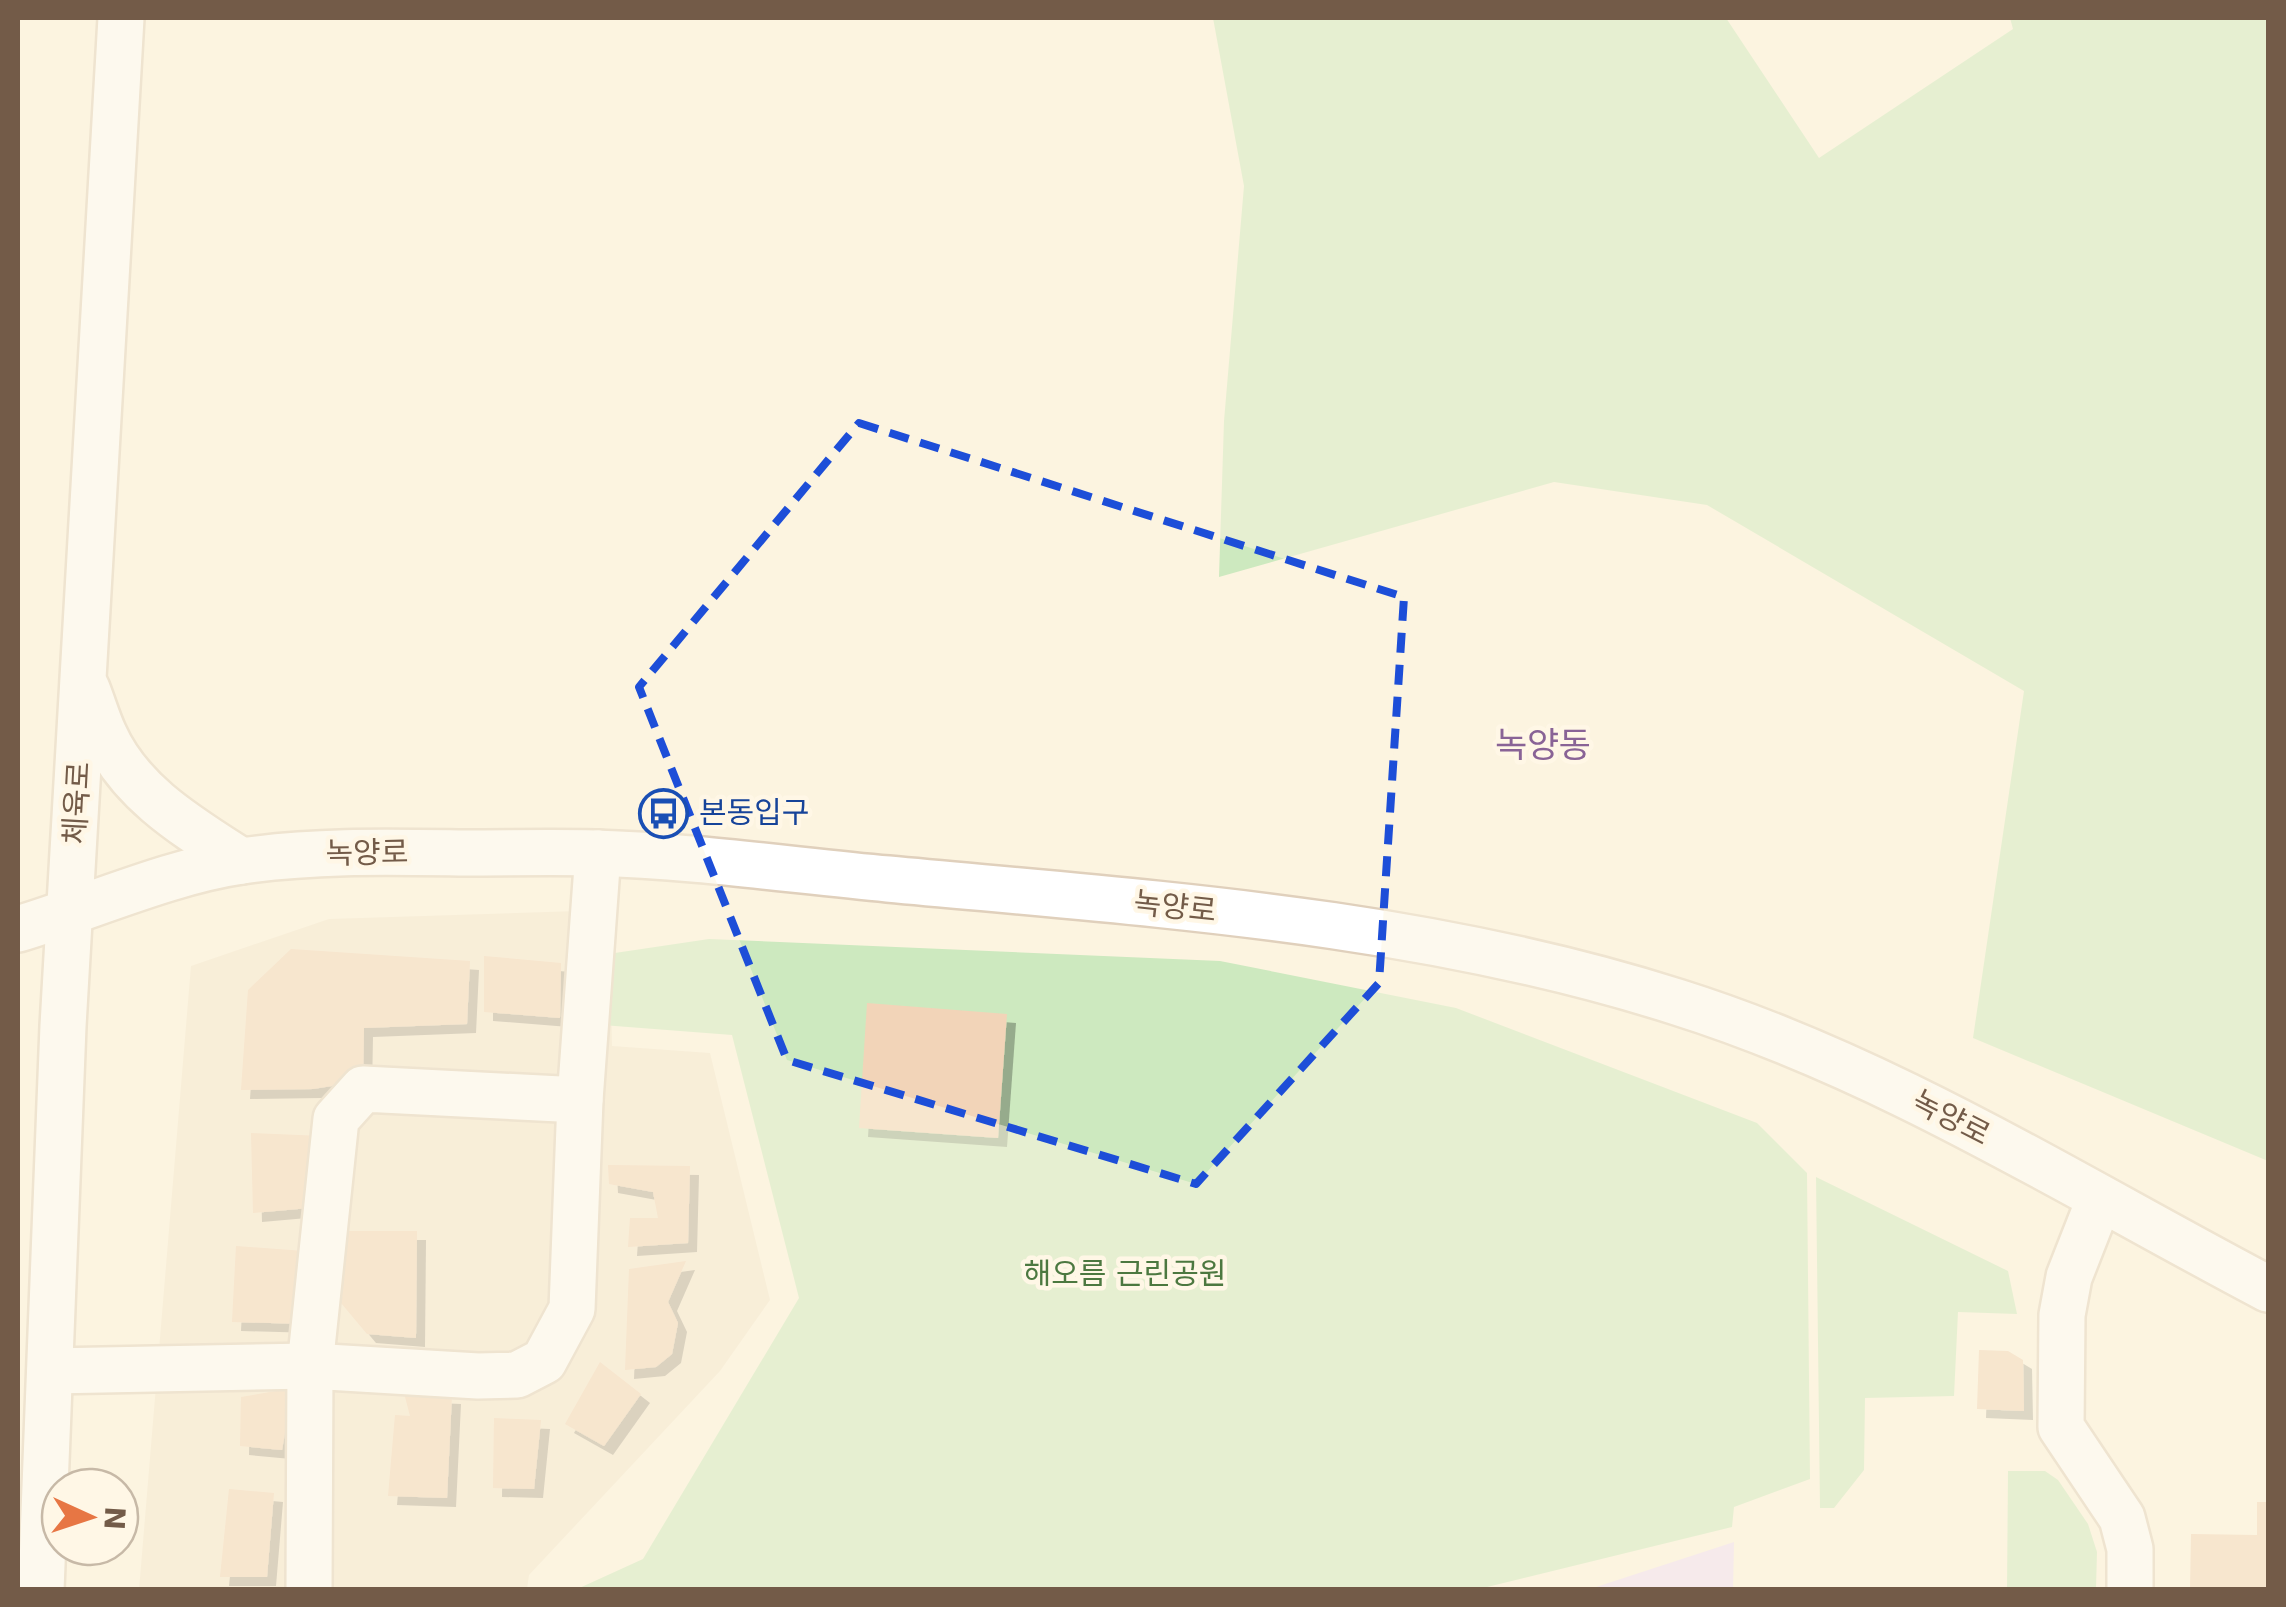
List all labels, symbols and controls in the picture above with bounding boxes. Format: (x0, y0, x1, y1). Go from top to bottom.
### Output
district label: 녹양동 (1495, 725, 1591, 765)
street label: 체육로 (57, 761, 96, 845)
bus stop icon: 본동입구 (638, 787, 690, 839)
place label: 본동입구 (699, 795, 809, 830)
street label: 녹양로 (325, 834, 409, 871)
street label: 녹양로 (1132, 885, 1218, 928)
street label: 녹양로 (1906, 1083, 1996, 1152)
park label: 해오름 근린공원 (1024, 1256, 1226, 1291)
north arrow (40, 1467, 140, 1567)
text: N (97, 1506, 132, 1531)

